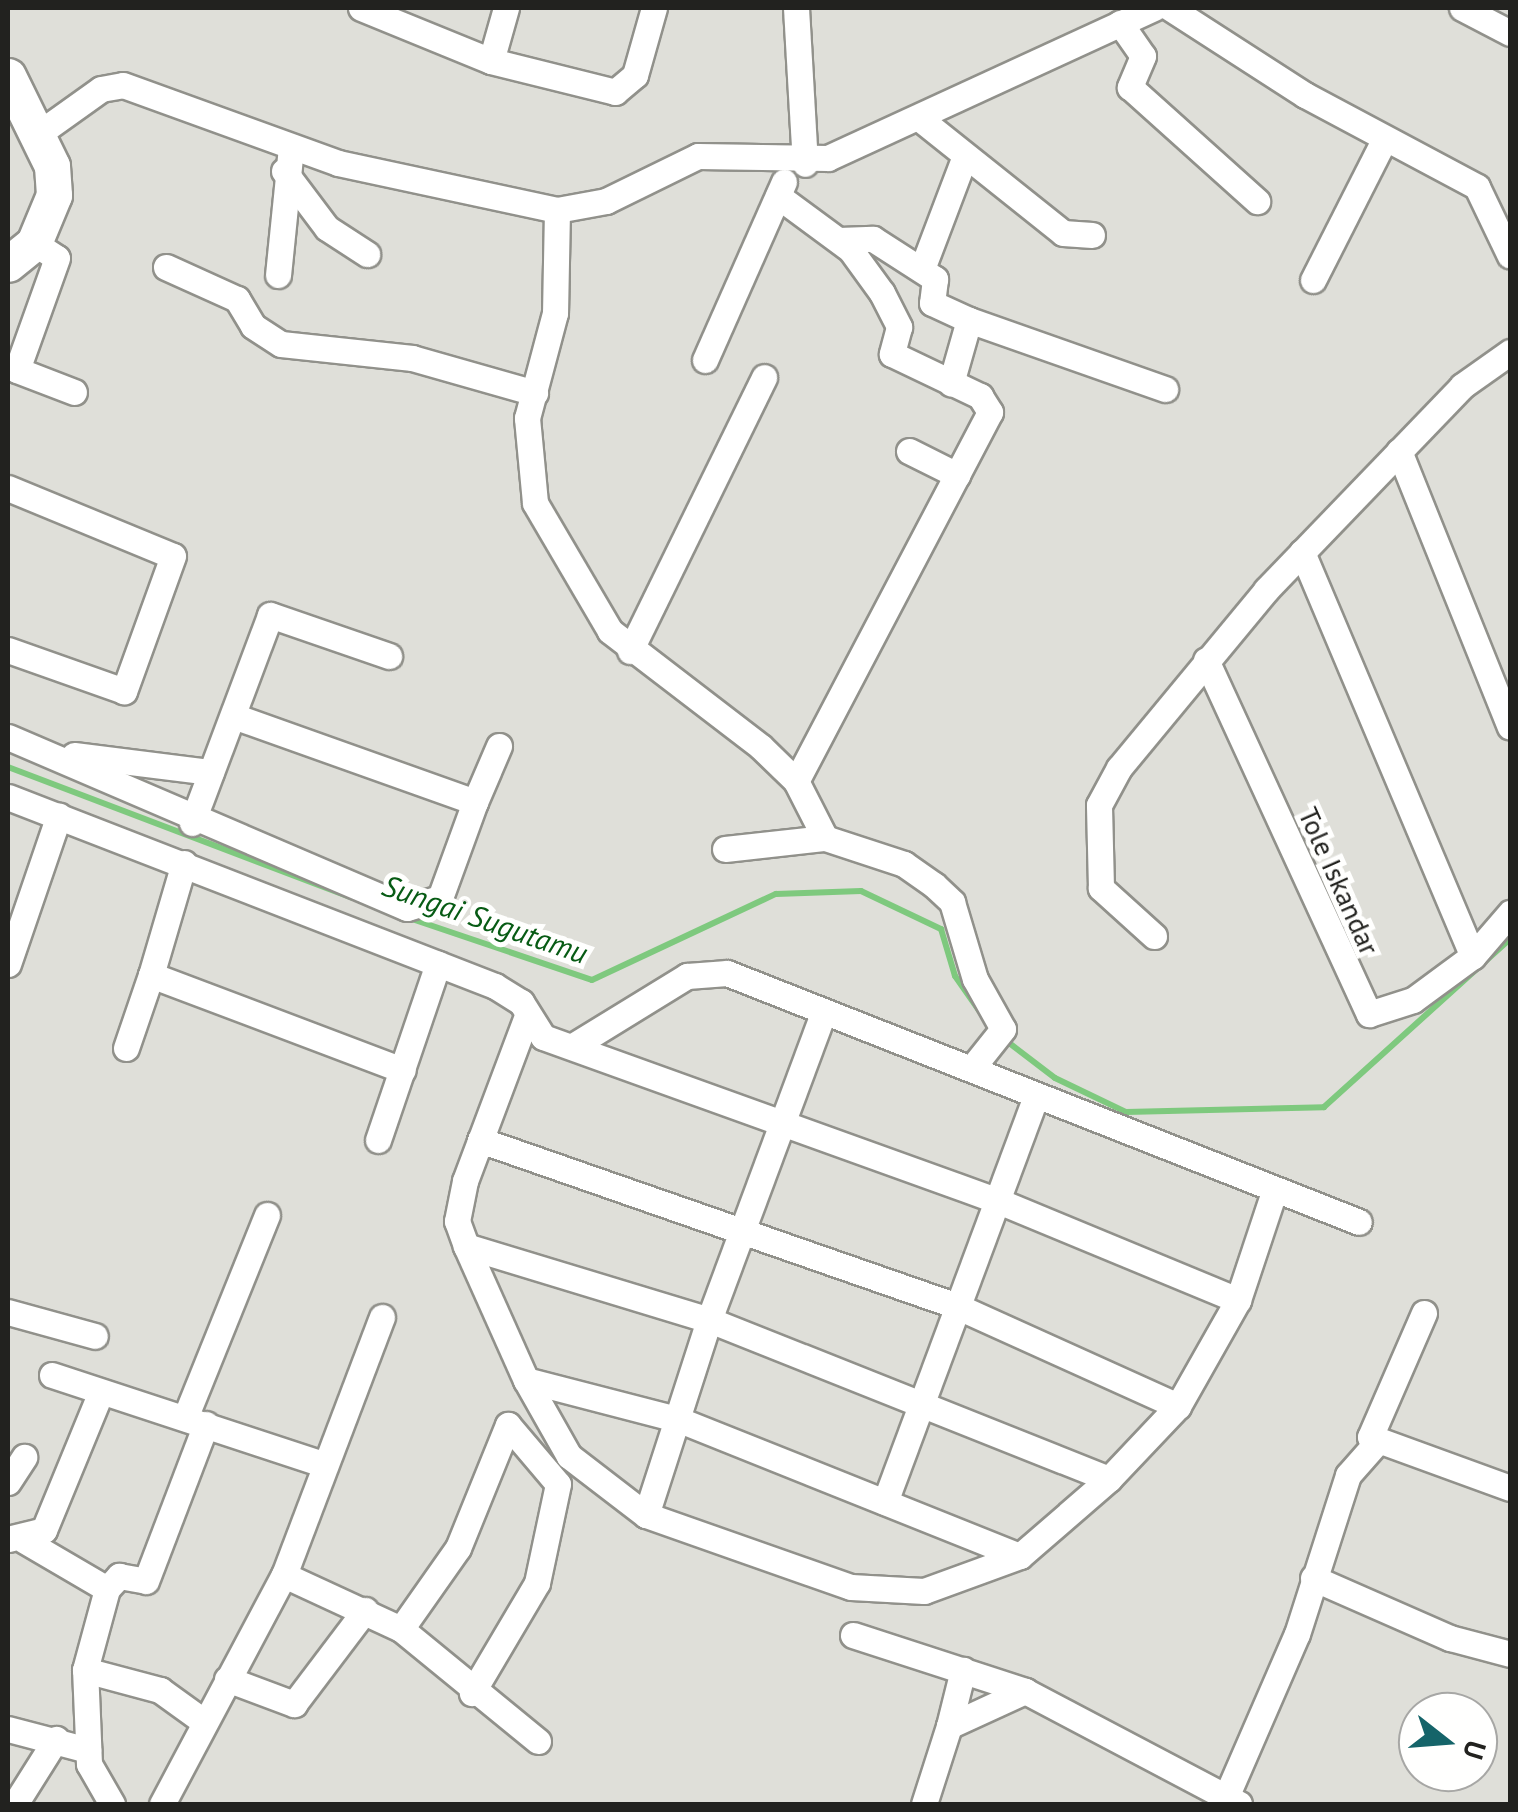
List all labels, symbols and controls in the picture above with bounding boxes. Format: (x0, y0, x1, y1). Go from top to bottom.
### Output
street label: Tole Iskandar (1292, 802, 1386, 960)
water label: Sungai Sugutamu (378, 867, 592, 971)
north arrow (1398, 1692, 1498, 1792)
text: U (1455, 1737, 1496, 1764)

